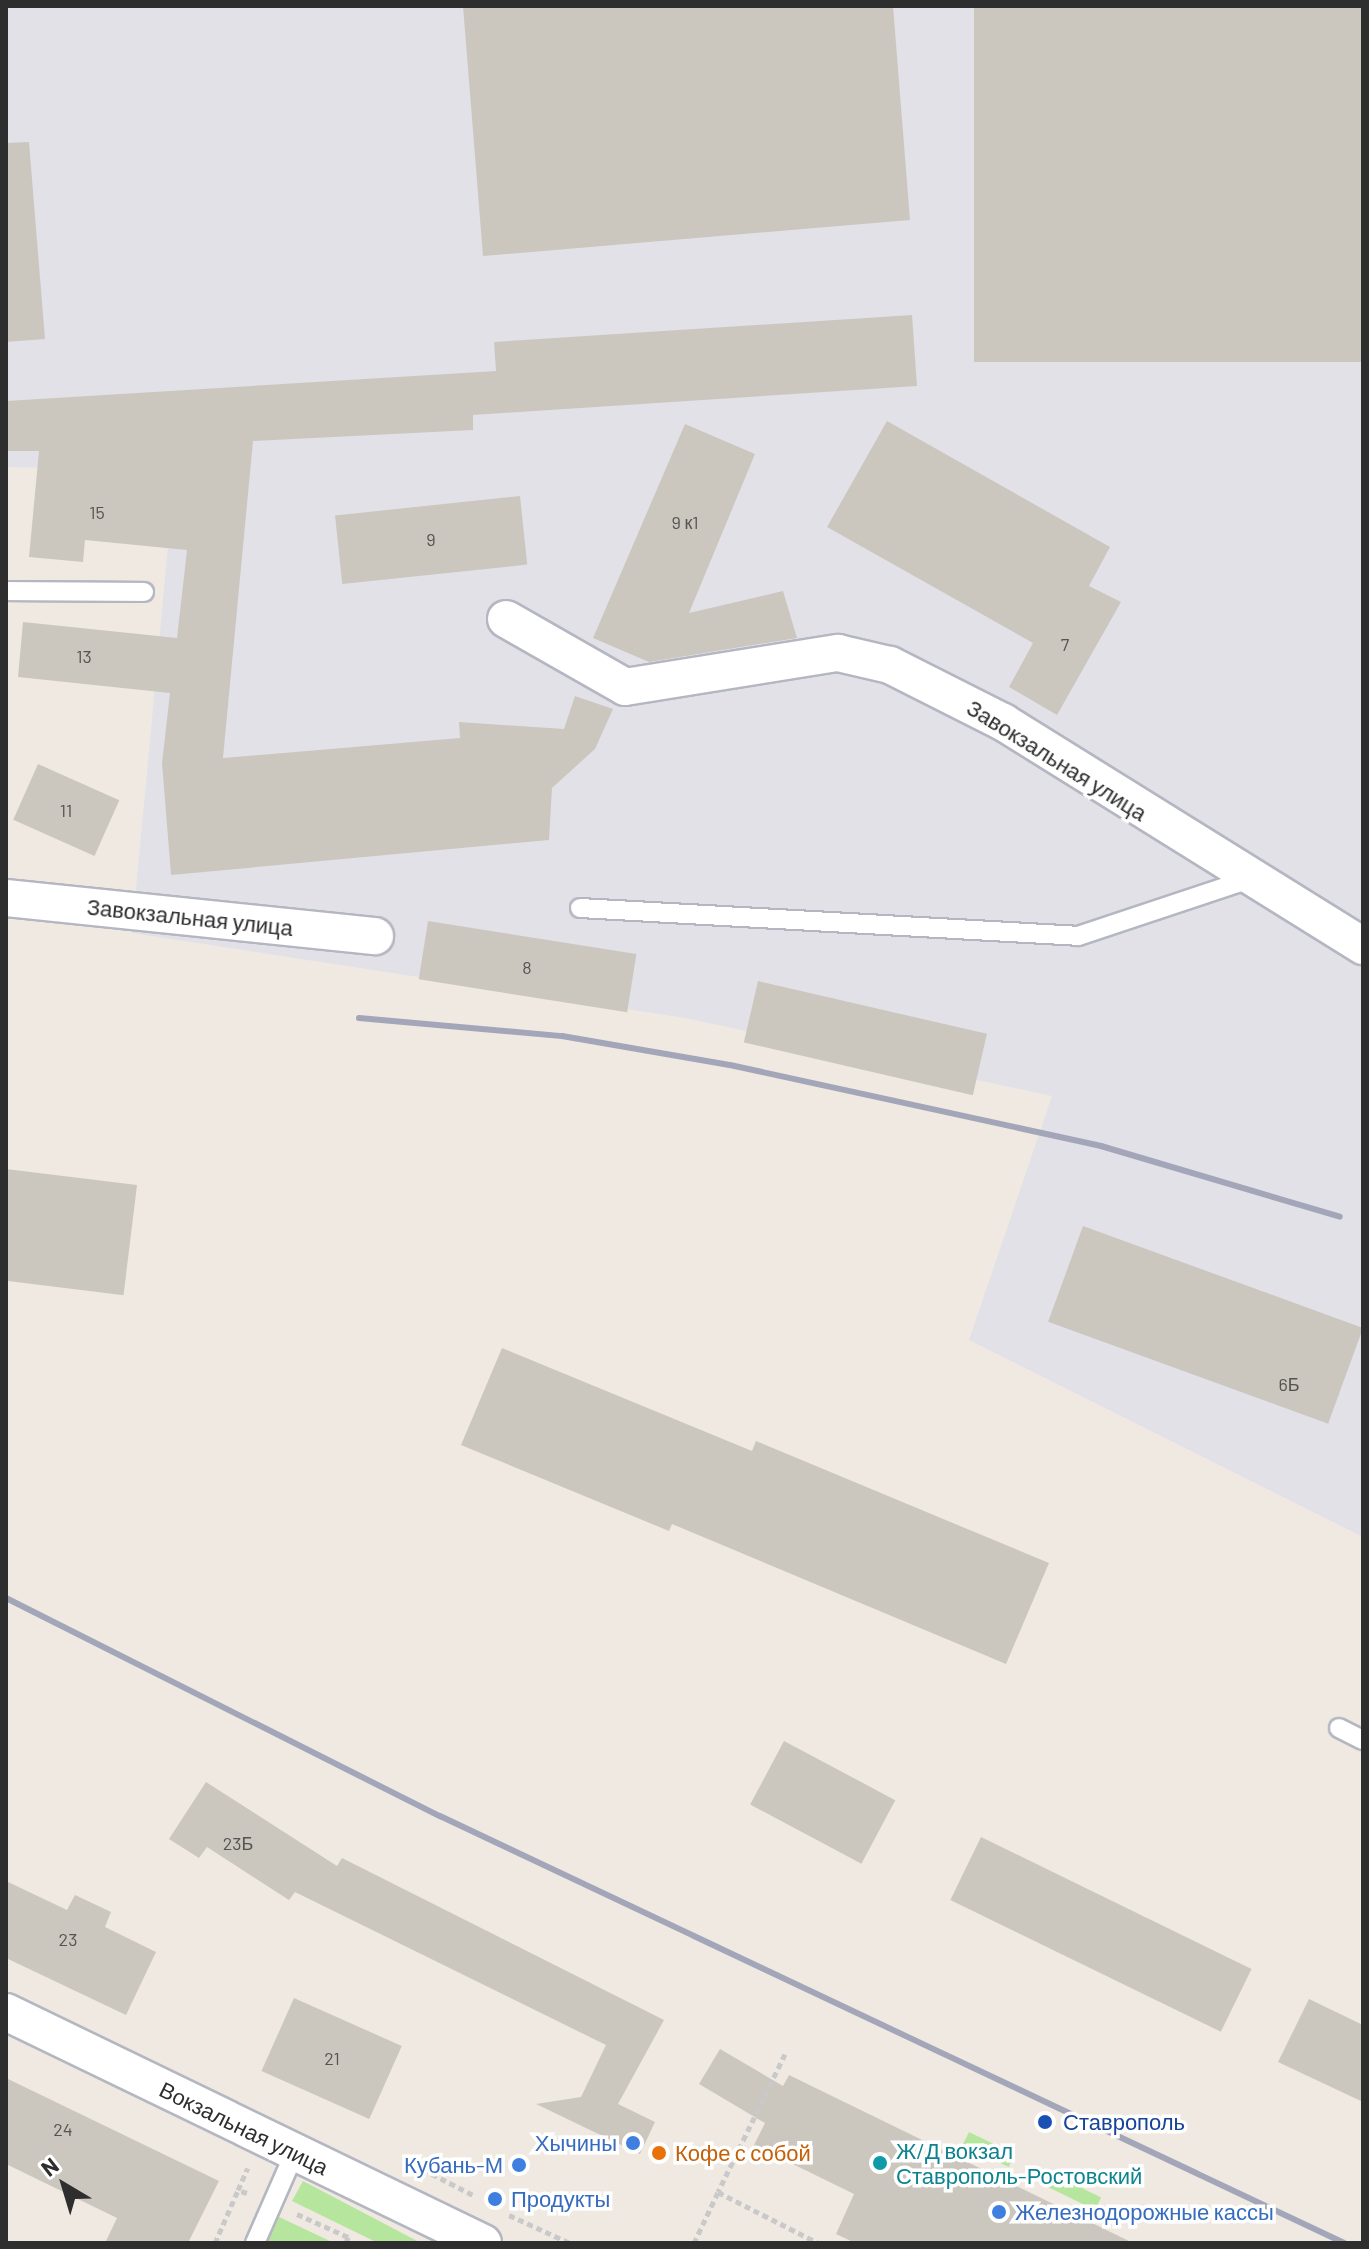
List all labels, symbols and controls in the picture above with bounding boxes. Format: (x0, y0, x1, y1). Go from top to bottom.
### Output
house number: 15 (89, 501, 105, 523)
house number: 9 к1 (671, 511, 699, 533)
house number: 9 (426, 528, 436, 550)
house number: 7 (1061, 633, 1069, 655)
house number: 13 (76, 645, 92, 667)
street label: Завокзальная улица (962, 694, 1152, 826)
house number: 11 (60, 799, 72, 821)
street label: Завокзальная улица (86, 893, 294, 941)
house number: 8 (522, 956, 532, 978)
house number: 6Б (1278, 1373, 1300, 1395)
house number: 23Б (223, 1832, 253, 1854)
house number: 23 (59, 1928, 77, 1950)
house number: 21 (324, 2047, 340, 2069)
street label: Вокзальная улица (155, 2076, 333, 2180)
place label: Ставрополь (1063, 2109, 1185, 2135)
marker: Ставрополь (1034, 2111, 1056, 2133)
house number: 24 (53, 2118, 73, 2140)
place label: Хычины (535, 2130, 617, 2156)
marker: Хычины (624, 2134, 642, 2152)
place label: Ж/Д вокзал Ставрополь-Ростовский (896, 2137, 1142, 2188)
place label: Кофе с собой (675, 2140, 811, 2166)
marker: Кофе с собой (650, 2144, 668, 2162)
north arrow (24, 2145, 104, 2225)
text: N (35, 2151, 63, 2181)
place label: Кубань-М (404, 2152, 503, 2178)
marker: Ж/Д вокзал Ставрополь-Ростовский (871, 2154, 889, 2172)
marker: Кубань-М (510, 2156, 528, 2174)
place label: Продукты (511, 2186, 610, 2212)
marker: Продукты (486, 2190, 504, 2208)
place label: Железнодорожные кассы (1015, 2199, 1274, 2225)
marker: Железнодорожные кассы (990, 2203, 1008, 2221)

